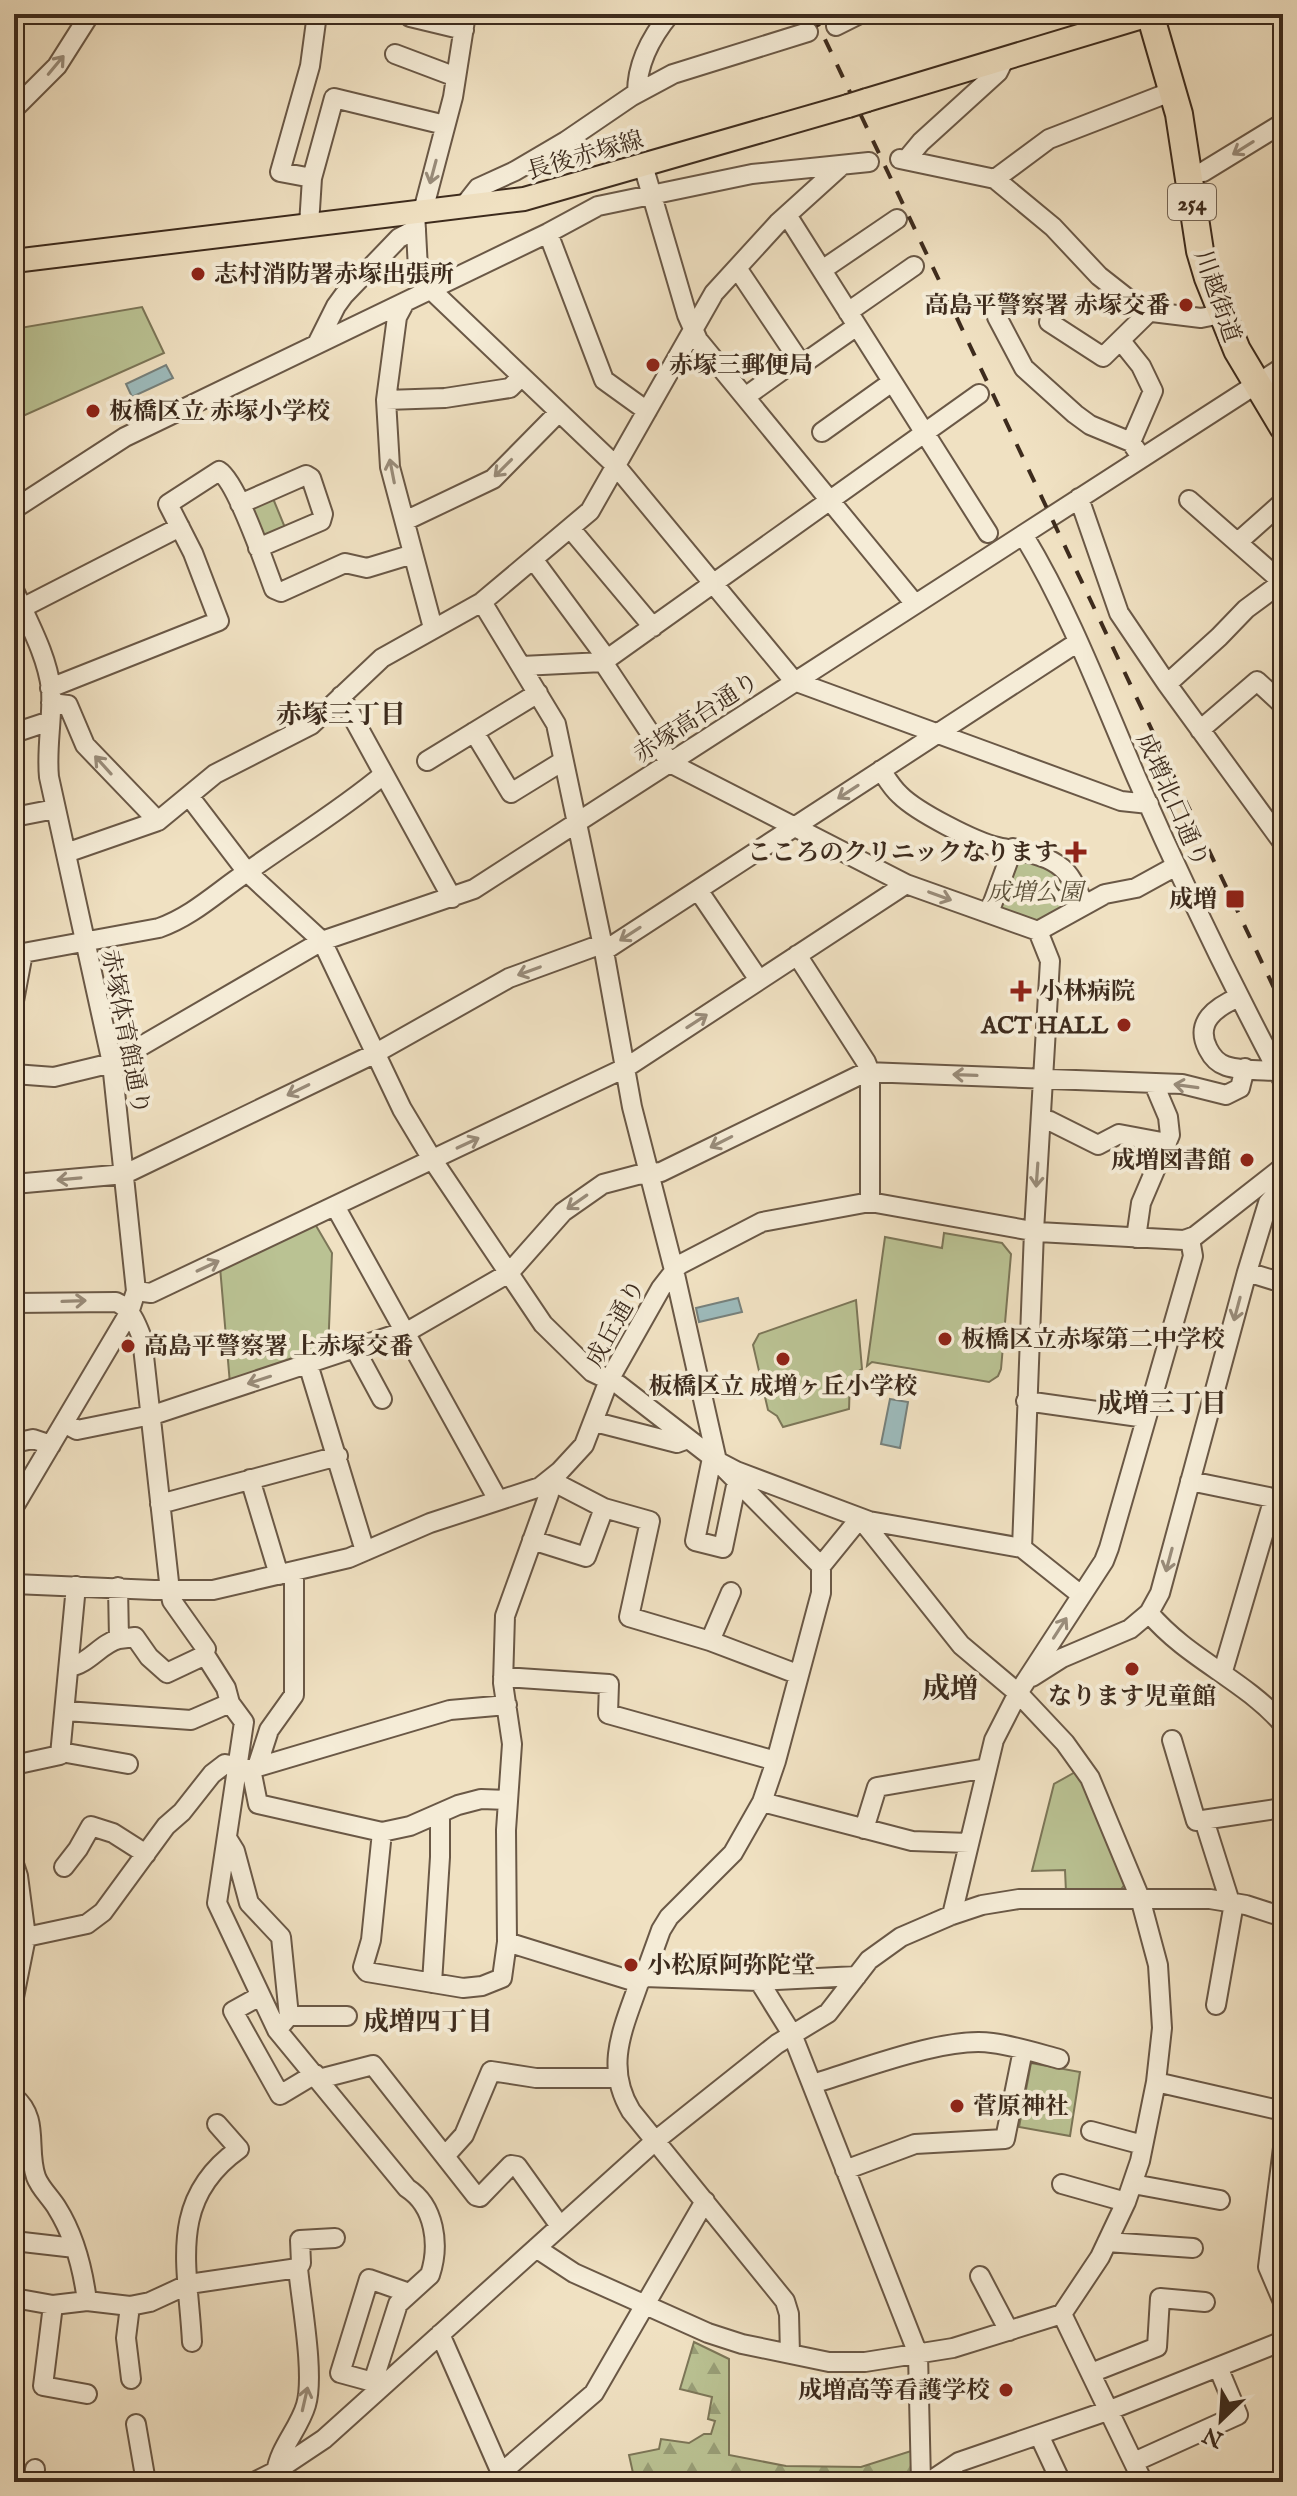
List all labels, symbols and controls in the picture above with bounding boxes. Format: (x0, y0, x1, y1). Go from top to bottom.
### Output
one-way arrow (47, 55, 65, 76)
street label: 長後赤塚線 (523, 125, 647, 188)
one-way arrow (1232, 140, 1255, 156)
one-way arrow (425, 159, 440, 185)
road number: 254 (1168, 184, 1216, 220)
street label: 川越街道 (1186, 246, 1247, 347)
place label: 志村消防署赤塚出張所 (214, 260, 454, 291)
marker: 志村消防署赤塚出張所 (189, 265, 207, 283)
place label: 高島平警察署 赤塚交番 (925, 291, 1170, 322)
marker: 高島平警察署 赤塚交番 (1177, 296, 1195, 314)
place label: 赤塚三郵便局 (669, 351, 813, 382)
marker: 赤塚三郵便局 (644, 356, 662, 374)
place label: 板橋区立 赤塚小学校 (109, 397, 330, 428)
marker: 板橋区立 赤塚小学校 (84, 402, 102, 420)
one-way arrow (384, 459, 399, 484)
one-way arrow (493, 459, 513, 478)
street label: 赤塚高台通り (628, 666, 766, 770)
district label: 赤塚三丁目 (276, 699, 406, 732)
street label: 成増北口通り (1128, 729, 1215, 873)
one-way arrow (95, 756, 113, 776)
one-way arrow (837, 784, 860, 800)
place label: こころのクリニックなります (747, 838, 1058, 869)
marker: こころのクリニックなります (1065, 841, 1087, 863)
park label: 成増公園 (987, 878, 1087, 909)
place label: 成増 (1169, 885, 1217, 916)
marker: 成増 (1224, 888, 1246, 910)
one-way arrow (927, 890, 952, 904)
one-way arrow (620, 925, 642, 942)
street label: 赤塚体育館通り (93, 947, 156, 1118)
one-way arrow (517, 965, 542, 979)
place label: 小林病院 (1039, 977, 1135, 1008)
marker: 小林病院 (1010, 980, 1032, 1002)
place label: ACT HALL (980, 1011, 1109, 1042)
one-way arrow (686, 1013, 708, 1029)
marker: ACT HALL (1115, 1016, 1133, 1034)
one-way arrow (952, 1067, 979, 1082)
one-way arrow (1173, 1078, 1199, 1093)
one-way arrow (287, 1083, 311, 1098)
one-way arrow (455, 1134, 480, 1149)
one-way arrow (710, 1134, 734, 1150)
place label: 成増図書館 (1111, 1146, 1231, 1177)
marker: 成増図書館 (1238, 1151, 1256, 1169)
one-way arrow (1029, 1161, 1044, 1188)
one-way arrow (56, 1172, 83, 1187)
one-way arrow (567, 1194, 589, 1210)
one-way arrow (195, 1258, 219, 1273)
street label: 成丘通り (579, 1274, 653, 1373)
one-way arrow (60, 1294, 87, 1309)
one-way arrow (1229, 1296, 1244, 1322)
place label: 板橋区立赤塚第二中学校 (961, 1325, 1225, 1356)
marker: 板橋区立赤塚第二中学校 (936, 1330, 954, 1348)
place label: 高島平警察署 上赤塚交番 (144, 1332, 413, 1363)
marker: 高島平警察署 上赤塚交番 (119, 1337, 137, 1355)
marker: 板橋区立 成増ヶ丘小学校 (774, 1350, 792, 1368)
place label: 板橋区立 成増ヶ丘小学校 (648, 1372, 918, 1403)
one-way arrow (247, 1374, 272, 1389)
district label: 成増三丁目 (1097, 1388, 1227, 1421)
one-way arrow (1160, 1547, 1175, 1573)
one-way arrow (1052, 1617, 1068, 1639)
marker: なります児童館 (1123, 1660, 1141, 1678)
district label: 成増 (922, 1673, 978, 1708)
place label: なります児童館 (1048, 1682, 1216, 1713)
place label: 小松原阿弥陀堂 (647, 1951, 815, 1982)
marker: 小松原阿弥陀堂 (622, 1956, 640, 1974)
district label: 成増四丁目 (363, 2006, 493, 2039)
place label: 菅原神社 (973, 2092, 1069, 2123)
marker: 菅原神社 (948, 2097, 966, 2115)
place label: 成増高等看護学校 (798, 2376, 990, 2407)
north arrow (1181, 2380, 1261, 2460)
marker: 成増高等看護学校 (997, 2381, 1015, 2399)
one-way arrow (298, 2387, 313, 2413)
text: N (1199, 2420, 1229, 2453)

